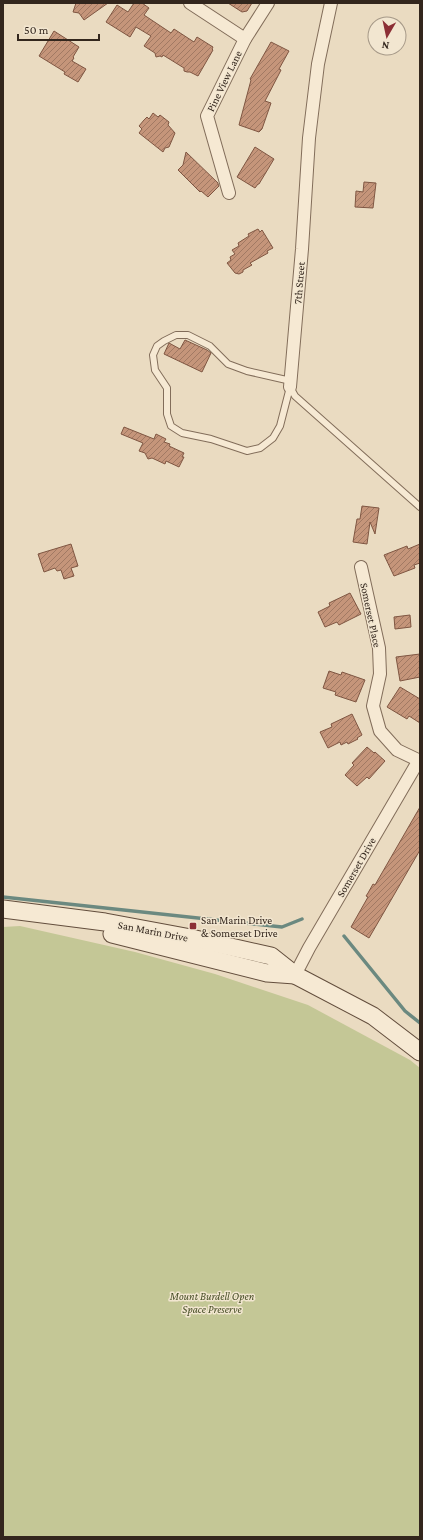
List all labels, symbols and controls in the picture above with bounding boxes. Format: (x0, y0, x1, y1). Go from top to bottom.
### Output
scale bar (18, 16, 99, 42)
north arrow (367, 16, 407, 56)
text: 50 m (24, 23, 49, 37)
text: N (380, 39, 390, 52)
street label: Pine View Lane (204, 48, 244, 114)
street label: 7th Street (291, 261, 307, 305)
street label: Somerset Place (358, 582, 384, 649)
street label: Somerset Drive (334, 835, 378, 899)
place label: San Marin Drive & Somerset Drive (201, 914, 278, 939)
street label: San Marin Drive (117, 918, 189, 944)
marker: San Marin Drive & Somerset Drive (188, 921, 198, 931)
park label: Mount Burdell Open Space Preserve (169, 1290, 255, 1316)

